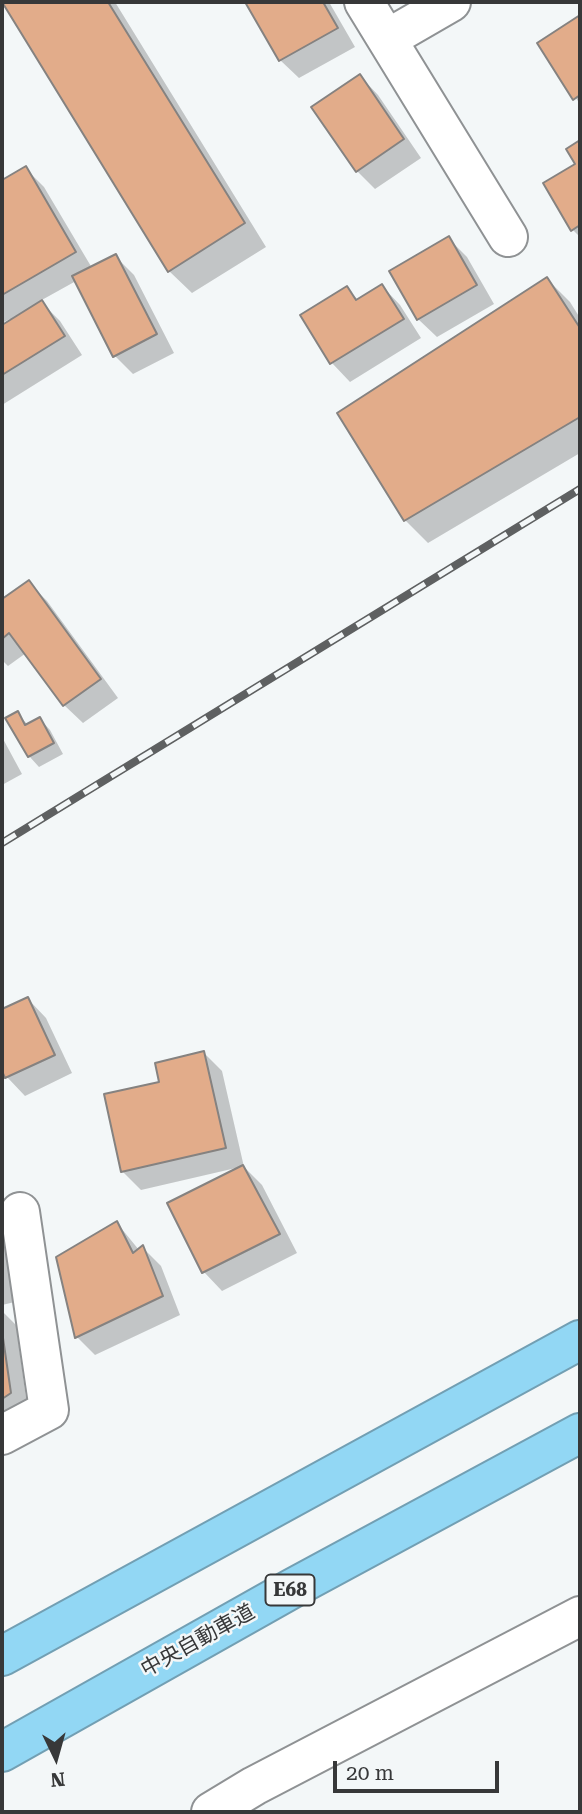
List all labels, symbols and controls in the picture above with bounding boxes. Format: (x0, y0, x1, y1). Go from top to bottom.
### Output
road number: E68 (266, 1574, 314, 1606)
street label: 中央自動車道 (137, 1599, 259, 1683)
north arrow (21, 1723, 91, 1793)
scale bar (337, 1748, 503, 1792)
text: 20 m (346, 1761, 394, 1785)
text: N (50, 1767, 66, 1792)

